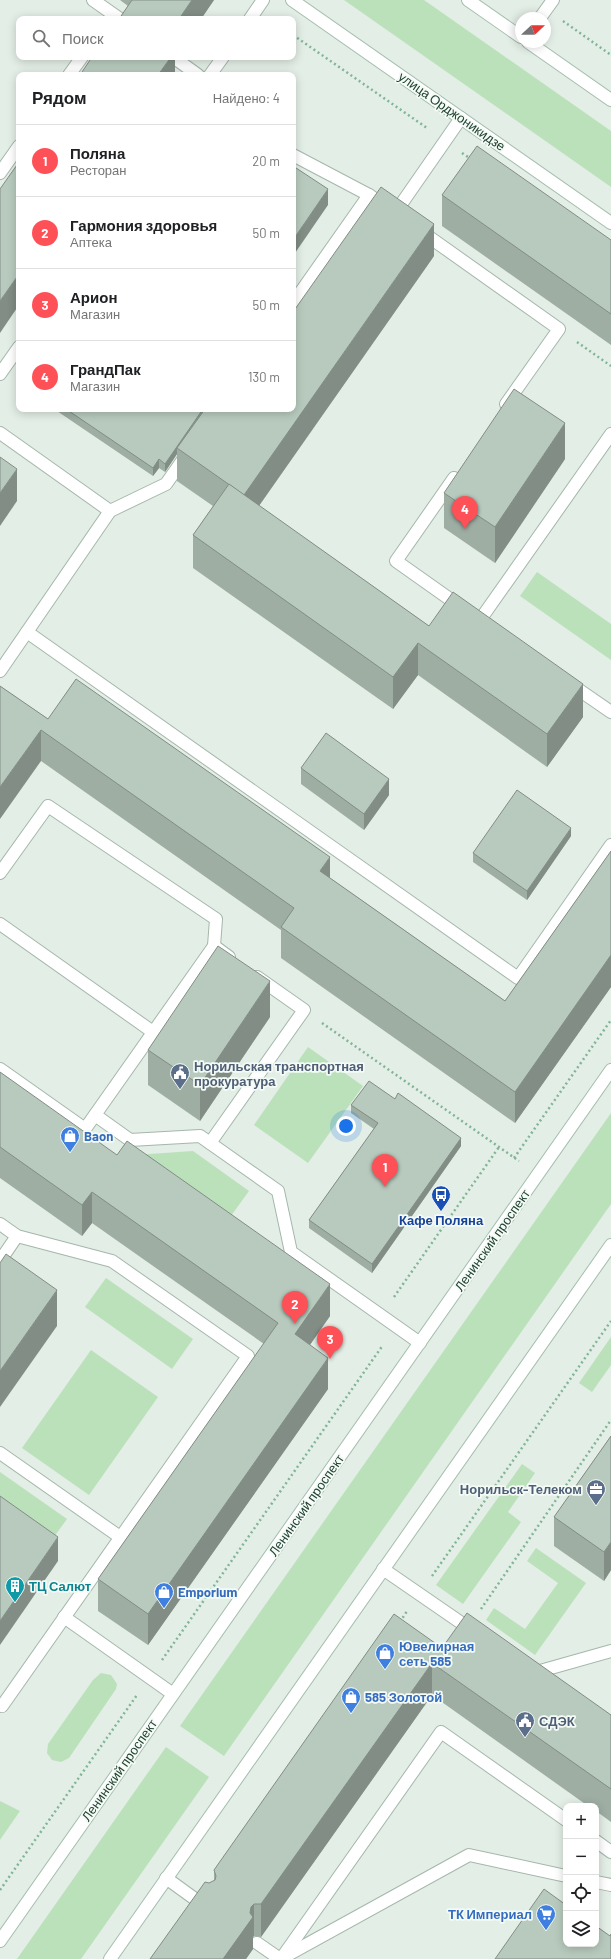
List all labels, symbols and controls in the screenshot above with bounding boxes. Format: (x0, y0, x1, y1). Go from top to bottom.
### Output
north arrow (515, 12, 551, 48)
search box (16, 16, 296, 60)
icon: search (30, 27, 52, 49)
text: Поиск (62, 29, 104, 47)
street label: улица Орджоникидзе (395, 68, 509, 154)
text: Рядом (32, 87, 87, 107)
text: Найдено: 4 (213, 90, 280, 106)
text: Поляна (70, 144, 125, 162)
text: 1 (43, 153, 47, 169)
text: 20 m (252, 153, 280, 169)
text: Ресторан (70, 162, 127, 178)
text: Гармония здоровья (70, 216, 217, 234)
text: 2 (41, 225, 49, 241)
text: 50 m (253, 225, 280, 241)
text: Аптека (70, 234, 112, 250)
text: Арион (70, 288, 117, 306)
text: 3 (41, 297, 49, 313)
text: 50 m (253, 297, 280, 313)
text: Магазин (70, 306, 120, 322)
text: ГрандПак (70, 360, 141, 378)
text: 4 (41, 369, 49, 385)
text: 130 m (248, 369, 280, 385)
text: Магазин (70, 378, 120, 394)
pin: 4 (452, 496, 478, 529)
place label: Норильская транспортная прокуратура (194, 1058, 364, 1089)
public building icon: Норильская транспортная прокуратура (169, 1062, 191, 1090)
your location (336, 1116, 356, 1136)
shop icon: Baon (59, 1125, 81, 1153)
place label: Baon (84, 1128, 113, 1144)
pin: 1 (372, 1154, 398, 1187)
bus stop icon: Кафе Поляна (430, 1184, 452, 1212)
street label: Ленинский проспект (451, 1186, 533, 1294)
place label: Кафе Поляна (399, 1212, 484, 1228)
pin: 2 (282, 1291, 308, 1324)
pin: 3 (317, 1326, 343, 1359)
street label: Ленинский проспект (265, 1451, 347, 1559)
office icon: Норильск-Телеком (585, 1478, 607, 1506)
place label: Норильск-Телеком (460, 1481, 582, 1497)
building icon: ТЦ Салют (4, 1575, 26, 1603)
place label: ТЦ Салют (29, 1578, 91, 1594)
shop icon: Emporium (153, 1581, 175, 1609)
place label: Emporium (178, 1584, 237, 1600)
place label: Ювелирная сеть 585 (399, 1638, 474, 1669)
shop icon: Ювелирная сеть 585 (374, 1642, 396, 1670)
shop icon: 585 Золотой (340, 1686, 362, 1714)
place label: 585 Золотой (365, 1689, 442, 1705)
public building icon: СДЭК (514, 1710, 536, 1738)
place label: СДЭК (539, 1713, 575, 1729)
street label: Ленинский проспект (78, 1716, 160, 1824)
map controls (563, 1803, 599, 1947)
button: + (563, 1803, 599, 1839)
button: − (563, 1839, 599, 1875)
button: locate (563, 1875, 599, 1911)
supermarket icon: ТК Империал (535, 1903, 557, 1931)
place label: ТК Империал (448, 1906, 532, 1922)
button: layers (563, 1911, 599, 1947)

